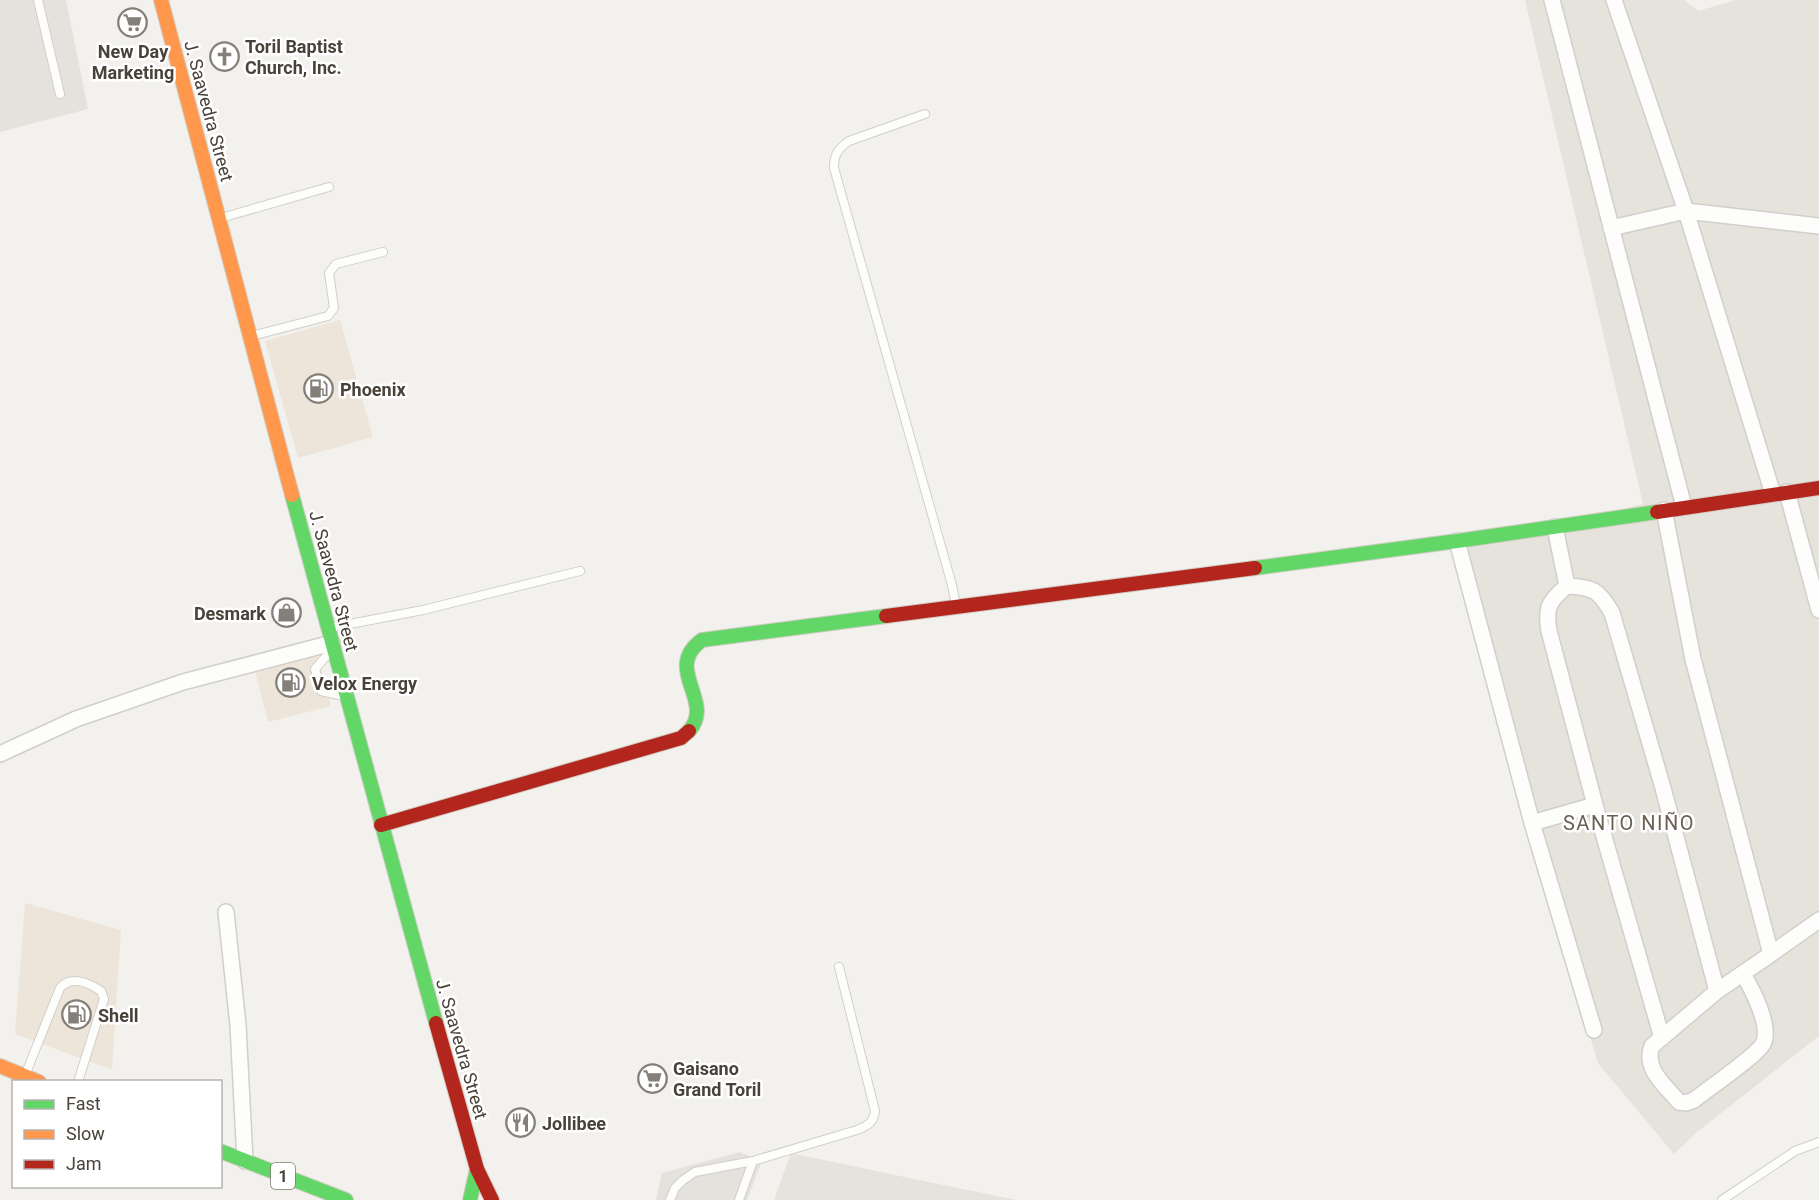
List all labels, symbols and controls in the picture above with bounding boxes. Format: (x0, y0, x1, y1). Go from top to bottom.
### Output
supermarket icon: New Day Marketing (117, 6, 149, 38)
place label: Toril Baptist Church, Inc. (245, 36, 343, 78)
street label: J. Saavedra Street (180, 38, 238, 184)
church icon: Toril Baptist Church, Inc. (208, 40, 240, 72)
place label: New Day Marketing (92, 41, 174, 83)
fuel station icon: Phoenix (303, 373, 335, 405)
place label: Phoenix (340, 379, 406, 400)
street label: J. Saavedra Street (305, 508, 363, 654)
shop icon: Desmark (271, 597, 303, 629)
place label: Desmark (194, 603, 266, 624)
fuel station icon: Velox Energy (275, 667, 307, 699)
place label: Velox Energy (312, 673, 418, 694)
district label: SANTO NIÑO (1563, 811, 1695, 835)
street label: J. Saavedra Street (432, 976, 492, 1122)
fuel station icon: Shell (61, 999, 93, 1031)
place label: Shell (98, 1005, 138, 1026)
place label: Gaisano Grand Toril (673, 1058, 761, 1100)
supermarket icon: Gaisano Grand Toril (636, 1062, 668, 1094)
legend (12, 1080, 222, 1188)
text: Fast (66, 1093, 101, 1114)
restaurant icon: Jollibee (505, 1107, 537, 1139)
place label: Jollibee (542, 1113, 606, 1134)
text: Slow (66, 1123, 105, 1144)
text: Jam (66, 1153, 102, 1174)
road number: 1 (271, 1163, 295, 1189)

